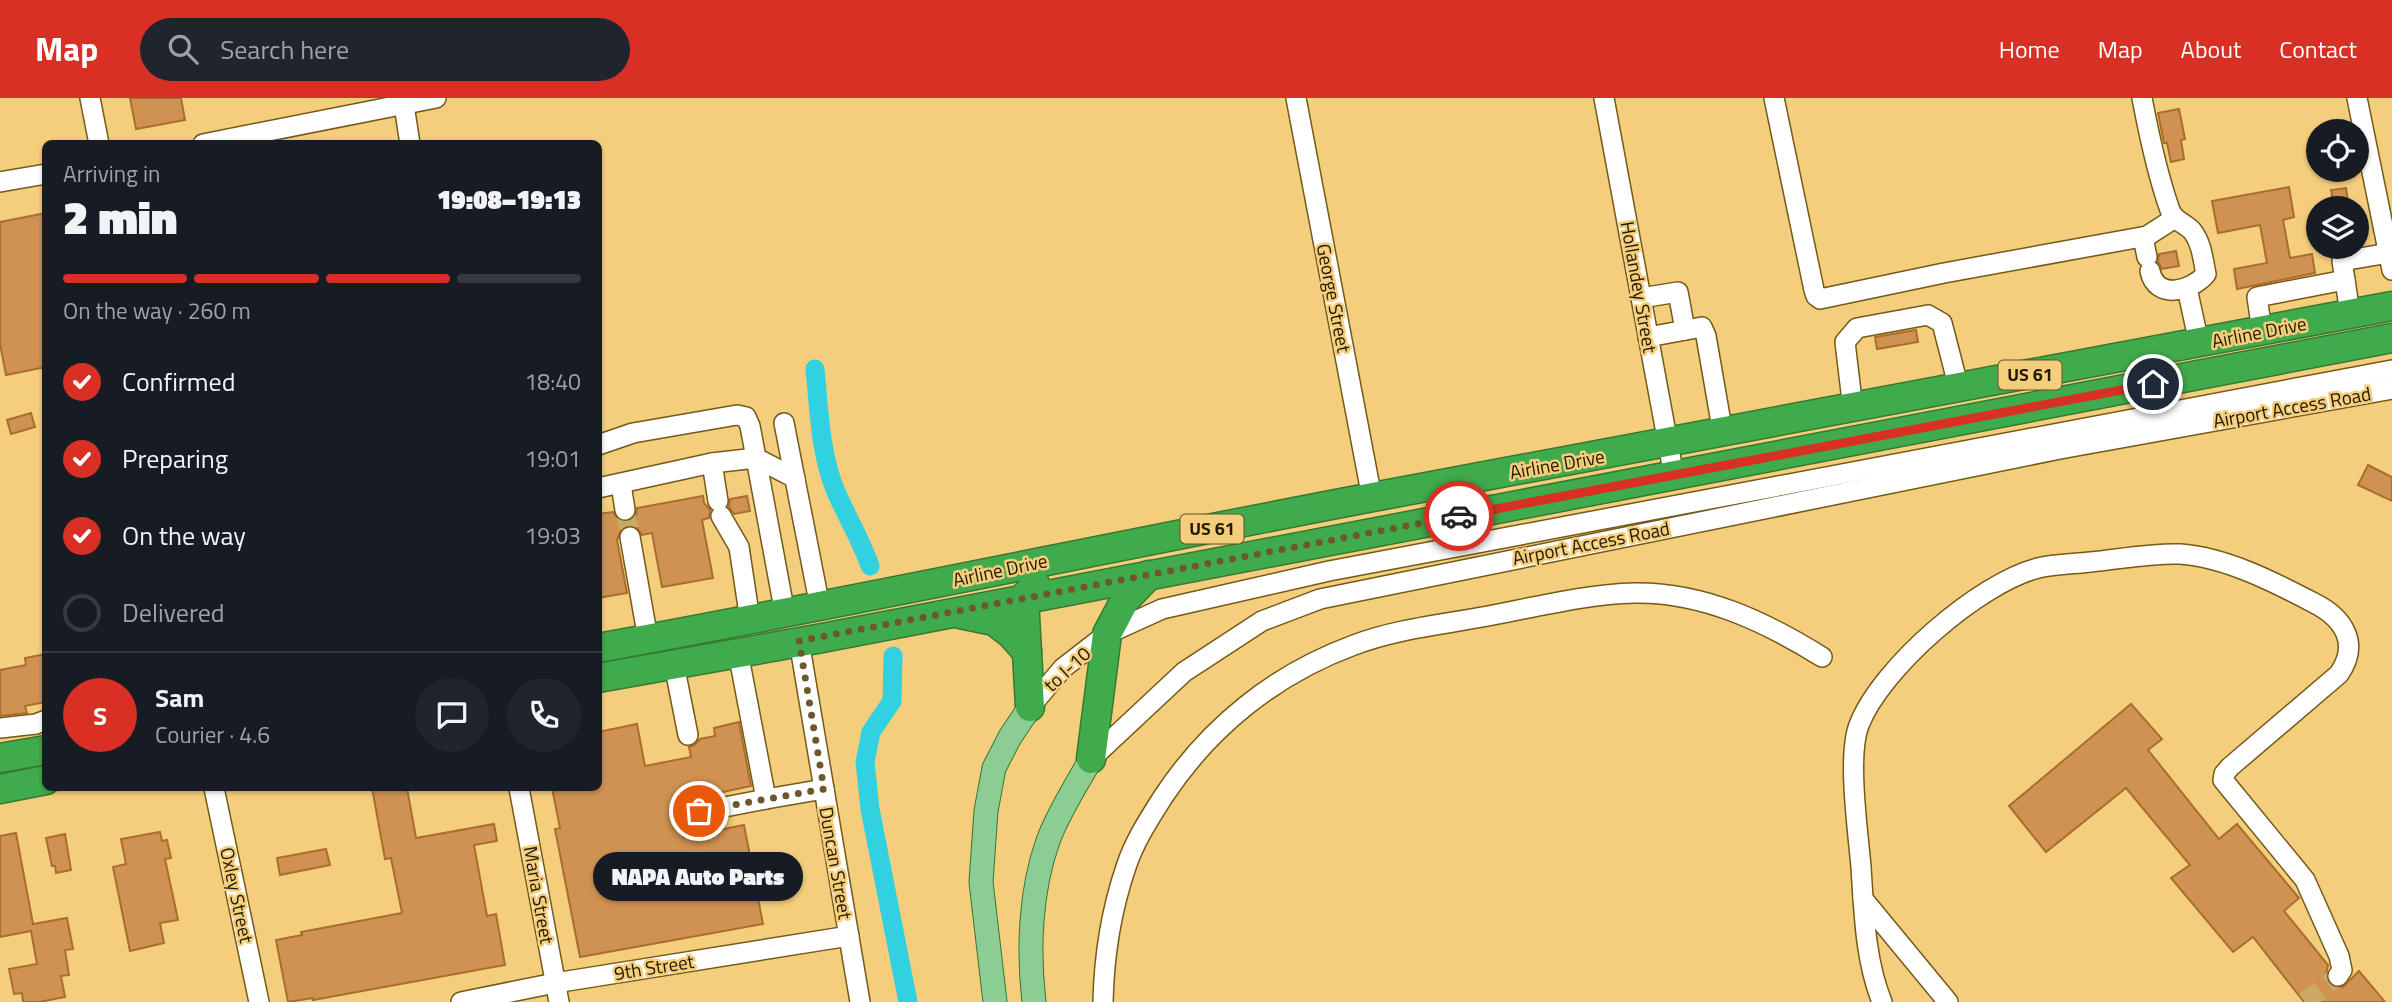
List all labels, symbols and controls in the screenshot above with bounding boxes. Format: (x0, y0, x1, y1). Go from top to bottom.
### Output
search box (140, 18, 630, 81)
text: Map (35, 24, 98, 74)
icon: search (164, 30, 202, 68)
text: Search here (220, 30, 349, 69)
text: Home (1999, 31, 2060, 67)
text: Map (2098, 31, 2143, 67)
text: About (2181, 31, 2241, 67)
text: Contact (2279, 31, 2357, 67)
map controls (2306, 119, 2369, 259)
button: locate (2306, 119, 2369, 182)
text: Arriving in (63, 156, 160, 191)
text: 19:08–19:13 (437, 180, 581, 219)
text: 2 min (63, 182, 177, 252)
button: layers (2306, 196, 2369, 259)
street label: Hollandey Street (1614, 219, 1665, 355)
street label: George Street (1310, 241, 1359, 355)
text: On the way · 260 m (63, 293, 251, 328)
street label: Airline Drive (2209, 308, 2309, 355)
pin (2123, 354, 2183, 414)
road number: US 61 (1998, 360, 2062, 390)
text: Confirmed (122, 362, 236, 401)
icon: check (63, 363, 101, 401)
text: 18:40 (524, 364, 581, 399)
icon: home (2134, 365, 2172, 403)
street label: Airport Access Road (2211, 378, 2373, 435)
text: Preparing (122, 439, 228, 478)
icon: check (63, 440, 101, 478)
text: 19:01 (524, 441, 581, 476)
street label: Airline Drive (1507, 441, 1607, 486)
courier (1424, 481, 1494, 551)
icon: car (1440, 497, 1478, 535)
street label: Airport Access Road (1510, 513, 1672, 572)
road number: US 61 (1180, 514, 1244, 544)
text: On the way (122, 516, 246, 555)
icon: check (63, 517, 101, 555)
text: 19:03 (524, 518, 581, 553)
street label: Airline Drive (950, 545, 1050, 594)
text: Delivered (122, 593, 225, 632)
street label: to I-10 (1037, 639, 1097, 698)
text: Sam (155, 678, 204, 717)
button: chat (415, 678, 489, 752)
button: phone (507, 678, 581, 752)
text: S (93, 696, 107, 735)
text: Courier · 4.6 (155, 717, 270, 752)
pin (669, 781, 729, 841)
icon: bag (680, 792, 718, 830)
street label: Duncan Street (812, 804, 861, 922)
street label: Oxley Street (213, 844, 262, 946)
street label: Maria Street (517, 844, 562, 946)
callout: NAPA Auto Parts (594, 853, 804, 902)
text: NAPA Auto Parts (612, 859, 784, 894)
street label: 9th Street (612, 946, 696, 987)

